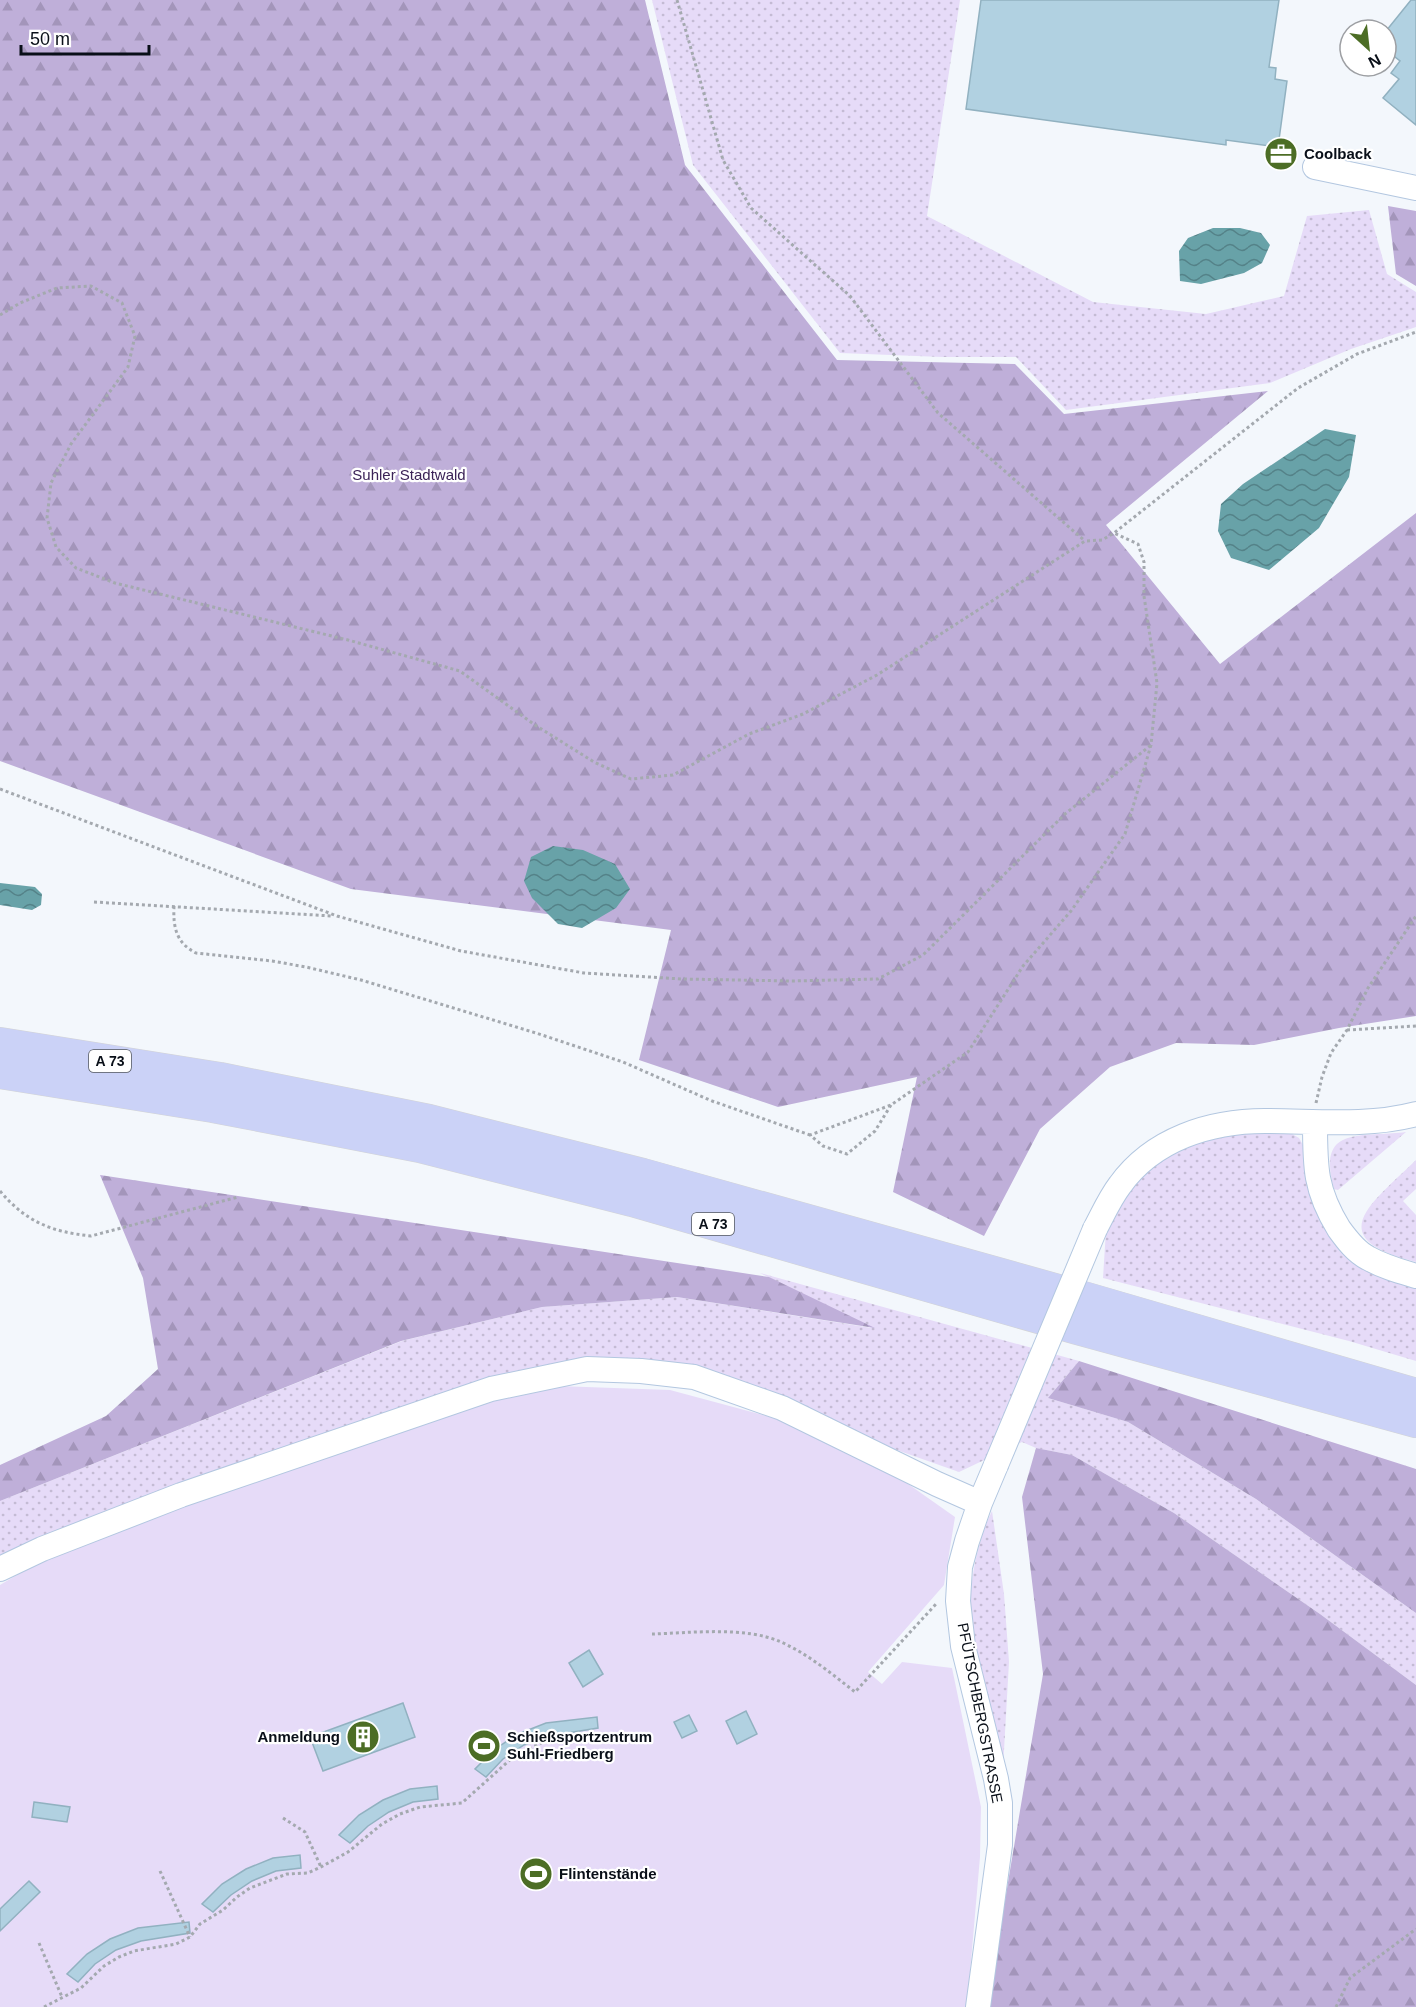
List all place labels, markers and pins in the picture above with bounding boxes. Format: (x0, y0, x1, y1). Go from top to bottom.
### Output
office icon: Coolback (1263, 136, 1299, 172)
place label: Coolback (1304, 145, 1372, 162)
building icon: Anmeldung (345, 1719, 381, 1755)
place label: Anmeldung (258, 1728, 340, 1745)
sports icon: Schießsportzentrum Suhl-Friedberg (466, 1728, 502, 1764)
place label: Schießsportzentrum Suhl-Friedberg (507, 1728, 652, 1762)
sports icon: Flintenstände (518, 1856, 554, 1892)
place label: Flintenstände (559, 1865, 657, 1882)

